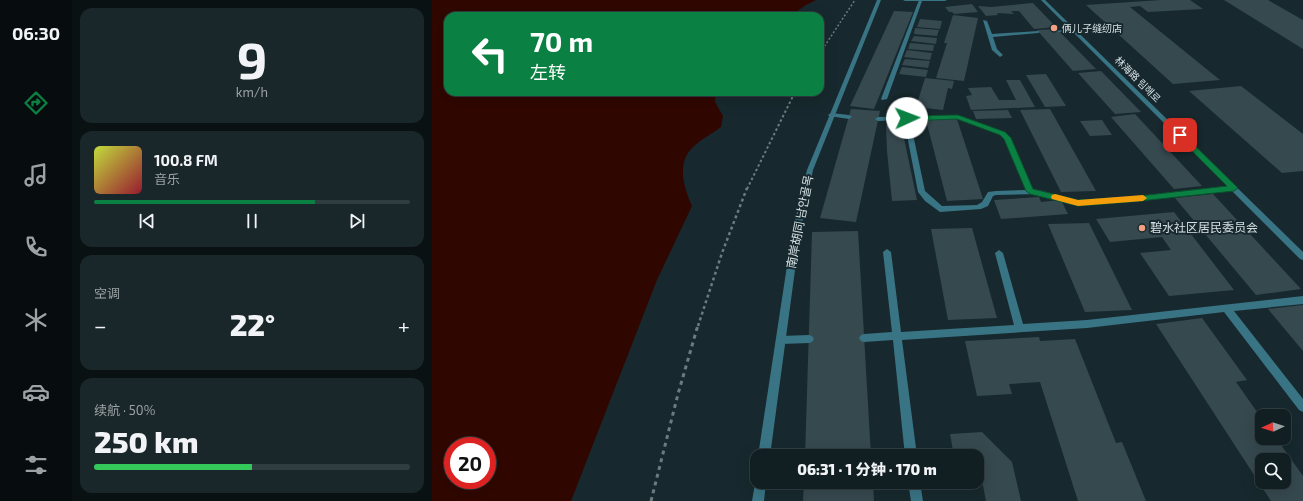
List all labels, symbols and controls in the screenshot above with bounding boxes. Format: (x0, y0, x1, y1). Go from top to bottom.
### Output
text: 06:30 (12, 22, 60, 44)
place label: 俩儿子缝纫店 (1062, 22, 1122, 34)
marker: 俩儿子缝纫店 (1049, 23, 1059, 33)
text: 70 m (530, 24, 593, 58)
text: 9 (237, 27, 267, 89)
icon: left (464, 28, 516, 80)
street label: 林海路 림해로 (1113, 54, 1163, 104)
text: 左转 (530, 61, 566, 83)
text: km/h (236, 84, 268, 100)
icon: directions (22, 89, 50, 117)
position arrow (886, 97, 928, 139)
pin (1163, 118, 1197, 152)
icon: arrive (1169, 124, 1191, 146)
text: 100.8 FM (154, 151, 218, 169)
icon: music (22, 161, 50, 189)
text: 音乐 (154, 171, 180, 187)
street label: 南岸胡同 남안골목 (783, 174, 815, 270)
icon: previous (136, 210, 158, 232)
icon: pause (241, 210, 263, 232)
icon: next (346, 210, 368, 232)
place label: 碧水社区居民委员会 (1150, 220, 1258, 234)
marker: 碧水社区居民委员会 (1137, 223, 1147, 233)
icon: phone (22, 233, 50, 261)
text: 空调 (94, 285, 120, 301)
icon: climate (22, 306, 50, 334)
text: 22° (230, 306, 275, 342)
text: − (94, 312, 107, 338)
text: + (398, 312, 410, 338)
icon: car (22, 378, 50, 406)
text: 续航 · 50% (94, 402, 155, 418)
north arrow (1255, 409, 1291, 445)
map controls (1255, 409, 1291, 489)
text: 250 km (94, 423, 198, 459)
speed limit sign: 20 (444, 437, 496, 489)
icon: filters (22, 451, 50, 479)
button: search (1255, 453, 1291, 489)
text: 06:31 · 1 分钟 · 170 m (797, 460, 937, 478)

